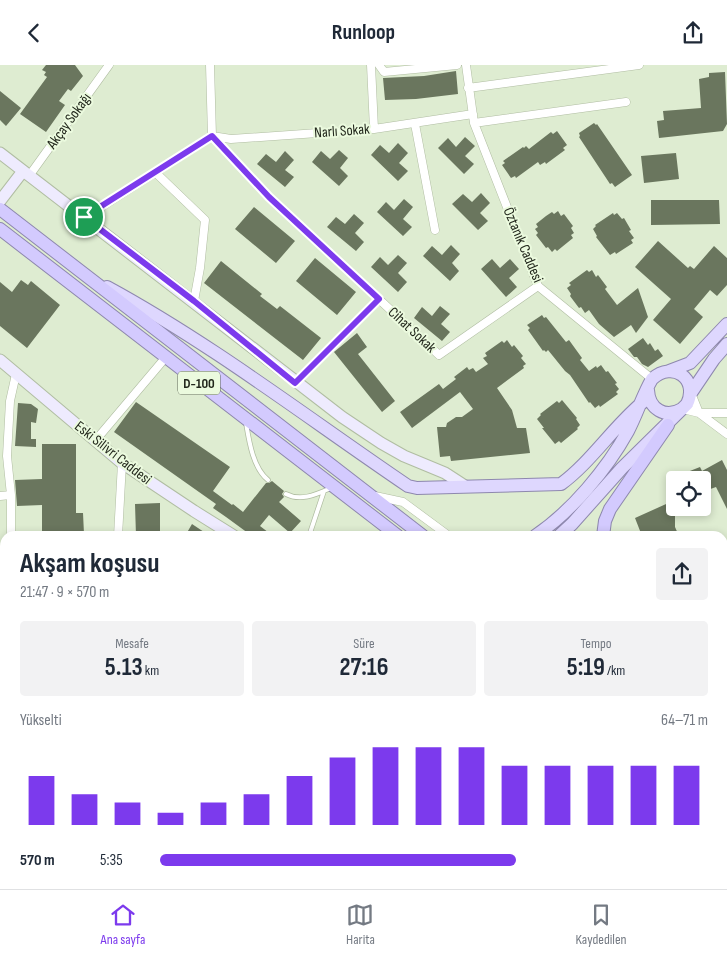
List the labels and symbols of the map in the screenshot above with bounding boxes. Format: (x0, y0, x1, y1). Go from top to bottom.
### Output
street label: Akçay Sokağı (42, 89, 96, 154)
street label: Narlı Sokak (314, 120, 371, 142)
pin (63, 196, 105, 238)
street label: Öztanık Caddesi (499, 205, 547, 286)
street label: Cihat Sokak (384, 303, 440, 357)
road number: D-100 (178, 371, 220, 395)
street label: Eski Silivri Caddesi (71, 417, 155, 489)

